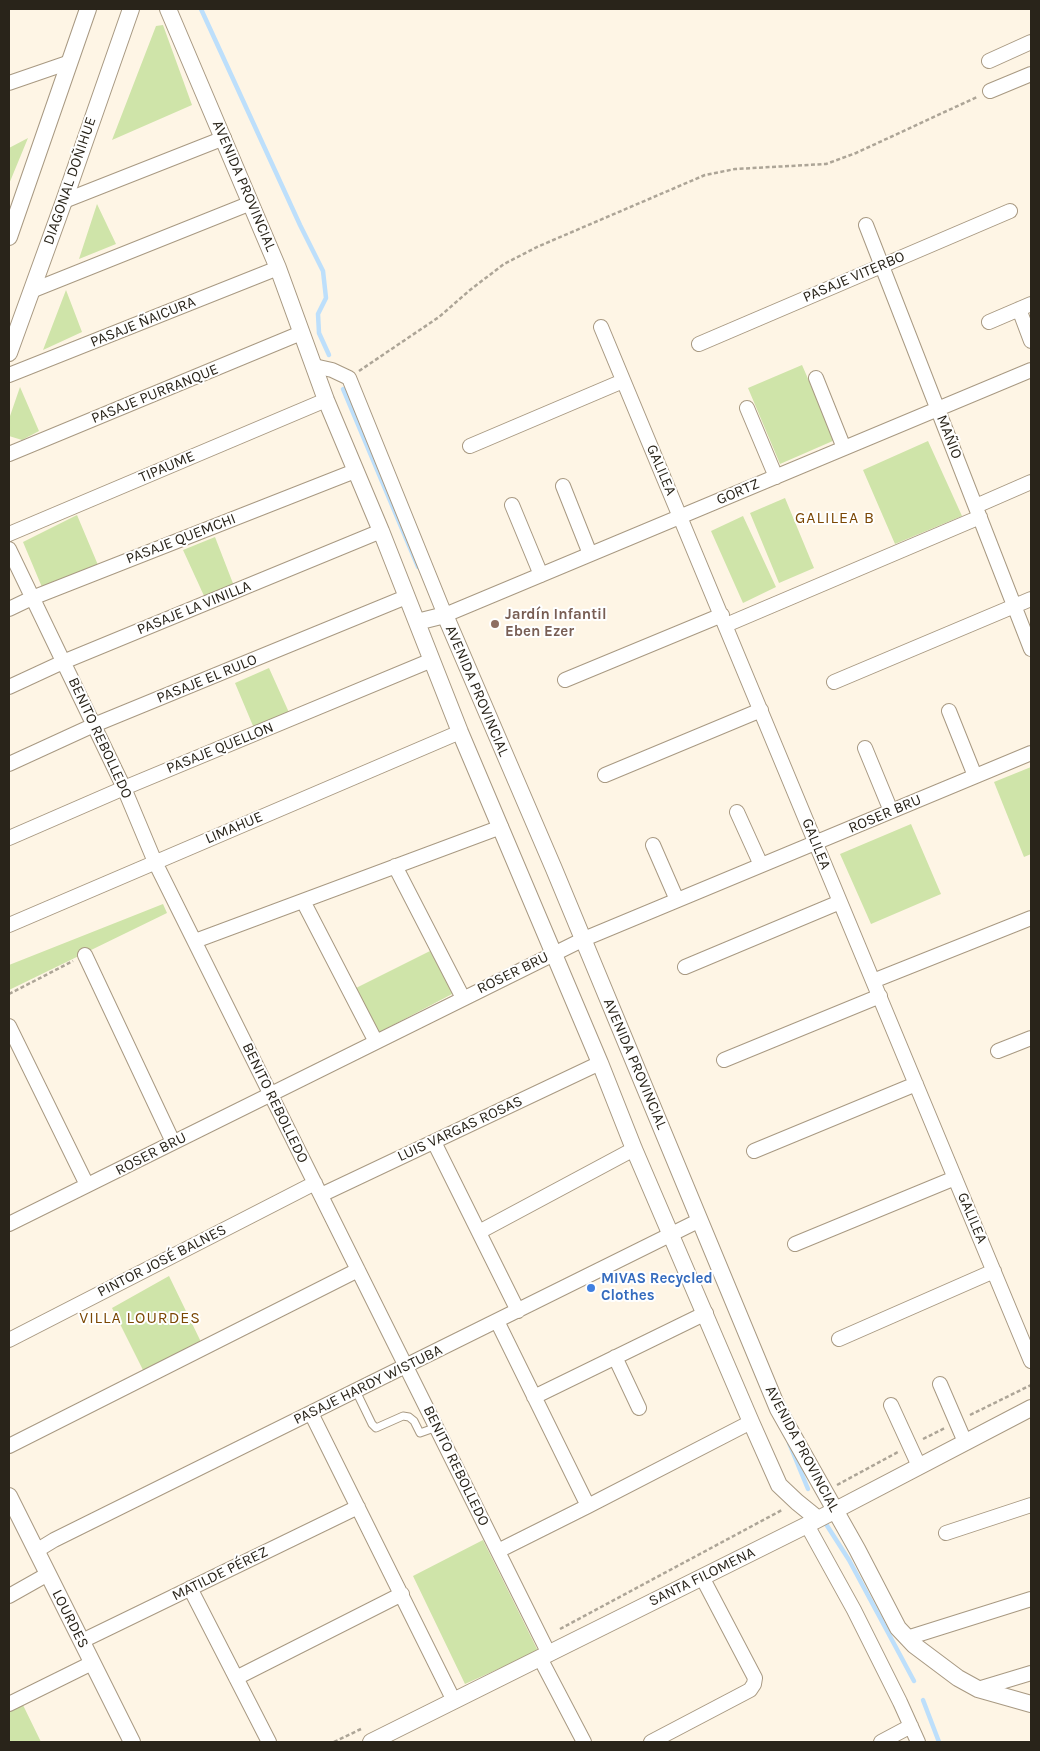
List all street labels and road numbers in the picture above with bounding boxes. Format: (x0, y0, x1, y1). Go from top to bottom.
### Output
street label: DIAGONAL DOÑIHUE (40, 115, 100, 247)
street label: AVENIDA PROVINCIAL (208, 118, 280, 254)
street label: PASAJE VITERBO (800, 247, 908, 307)
street label: PASAJE ÑAICURA (88, 293, 198, 351)
street label: PASAJE PURRANQUE (89, 360, 221, 428)
street label: MAÑIO (932, 413, 966, 461)
street label: GALILEA (642, 442, 680, 498)
street label: TIPAUME (136, 447, 198, 487)
street label: GORTZ (714, 475, 762, 509)
street label: PASAJE QUEMCHI (124, 510, 238, 568)
street label: PASAJE LA VINILLA (135, 577, 253, 639)
street label: AVENIDA PROVINCIAL (441, 623, 513, 759)
street label: PASAJE EL RULO (154, 651, 260, 707)
street label: BENITO REBOLLEDO (64, 675, 136, 801)
street label: PASAJE QUELLON (164, 718, 276, 778)
street label: ROSER BRU (846, 791, 924, 837)
street label: LIMAHUE (203, 808, 265, 848)
street label: GALILEA (798, 816, 834, 872)
street label: ROSER BRU (474, 948, 552, 998)
street label: AVENIDA PROVINCIAL (599, 996, 671, 1132)
street label: BENITO REBOLLEDO (238, 1040, 312, 1166)
street label: LUIS VARGAS ROSAS (395, 1092, 525, 1166)
street label: ROSER BRU (112, 1128, 190, 1180)
street label: GALILEA (953, 1190, 991, 1246)
street label: PINTOR JOSÉ BALNES (95, 1221, 229, 1301)
street label: PASAJE HARDY WISTUBA (291, 1341, 445, 1429)
street label: AVENIDA PROVINCIAL (761, 1383, 843, 1515)
street label: BENITO REBOLLEDO (419, 1403, 493, 1529)
street label: MATILDE PÉREZ (169, 1543, 271, 1605)
street label: SANTA FILOMENA (646, 1544, 758, 1610)
street label: LOURDES (48, 1587, 92, 1651)

